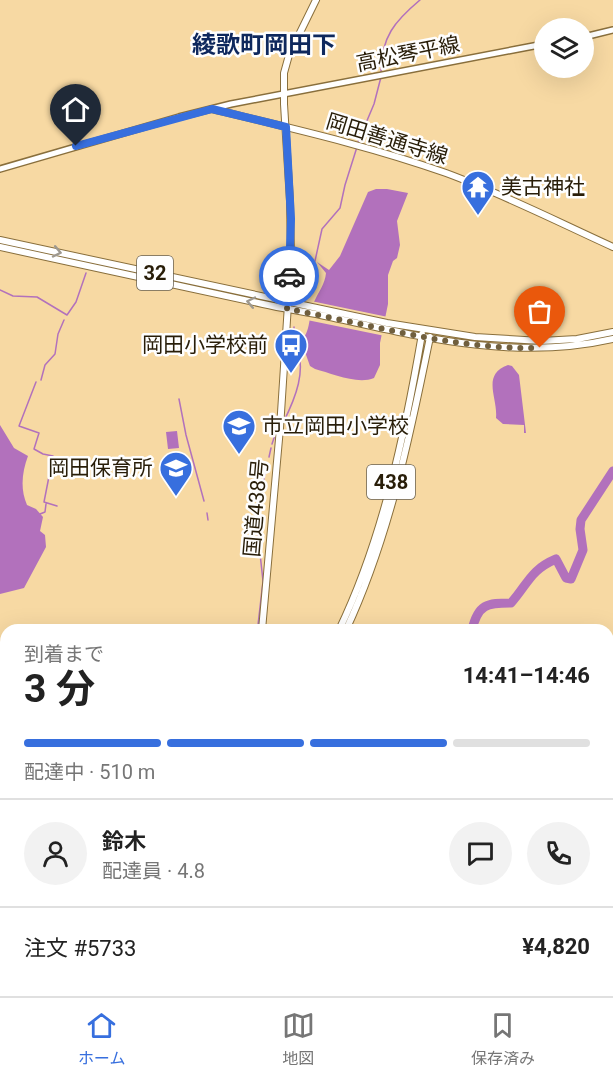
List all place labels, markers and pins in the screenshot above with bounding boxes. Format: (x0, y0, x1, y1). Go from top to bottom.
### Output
pin (50, 84, 101, 146)
temple icon: 美古神社 (460, 169, 496, 216)
place label: 美古神社 (501, 175, 585, 199)
pin (514, 286, 565, 348)
bus stop icon: 岡田小学校前 (273, 327, 309, 374)
place label: 岡田小学校前 (142, 333, 268, 357)
school or university icon: 市立岡田小学校 (221, 408, 257, 455)
place label: 市立岡田小学校 (262, 414, 409, 438)
school or university icon: 岡田保育所 (158, 450, 194, 497)
place label: 岡田保育所 (48, 456, 153, 480)

